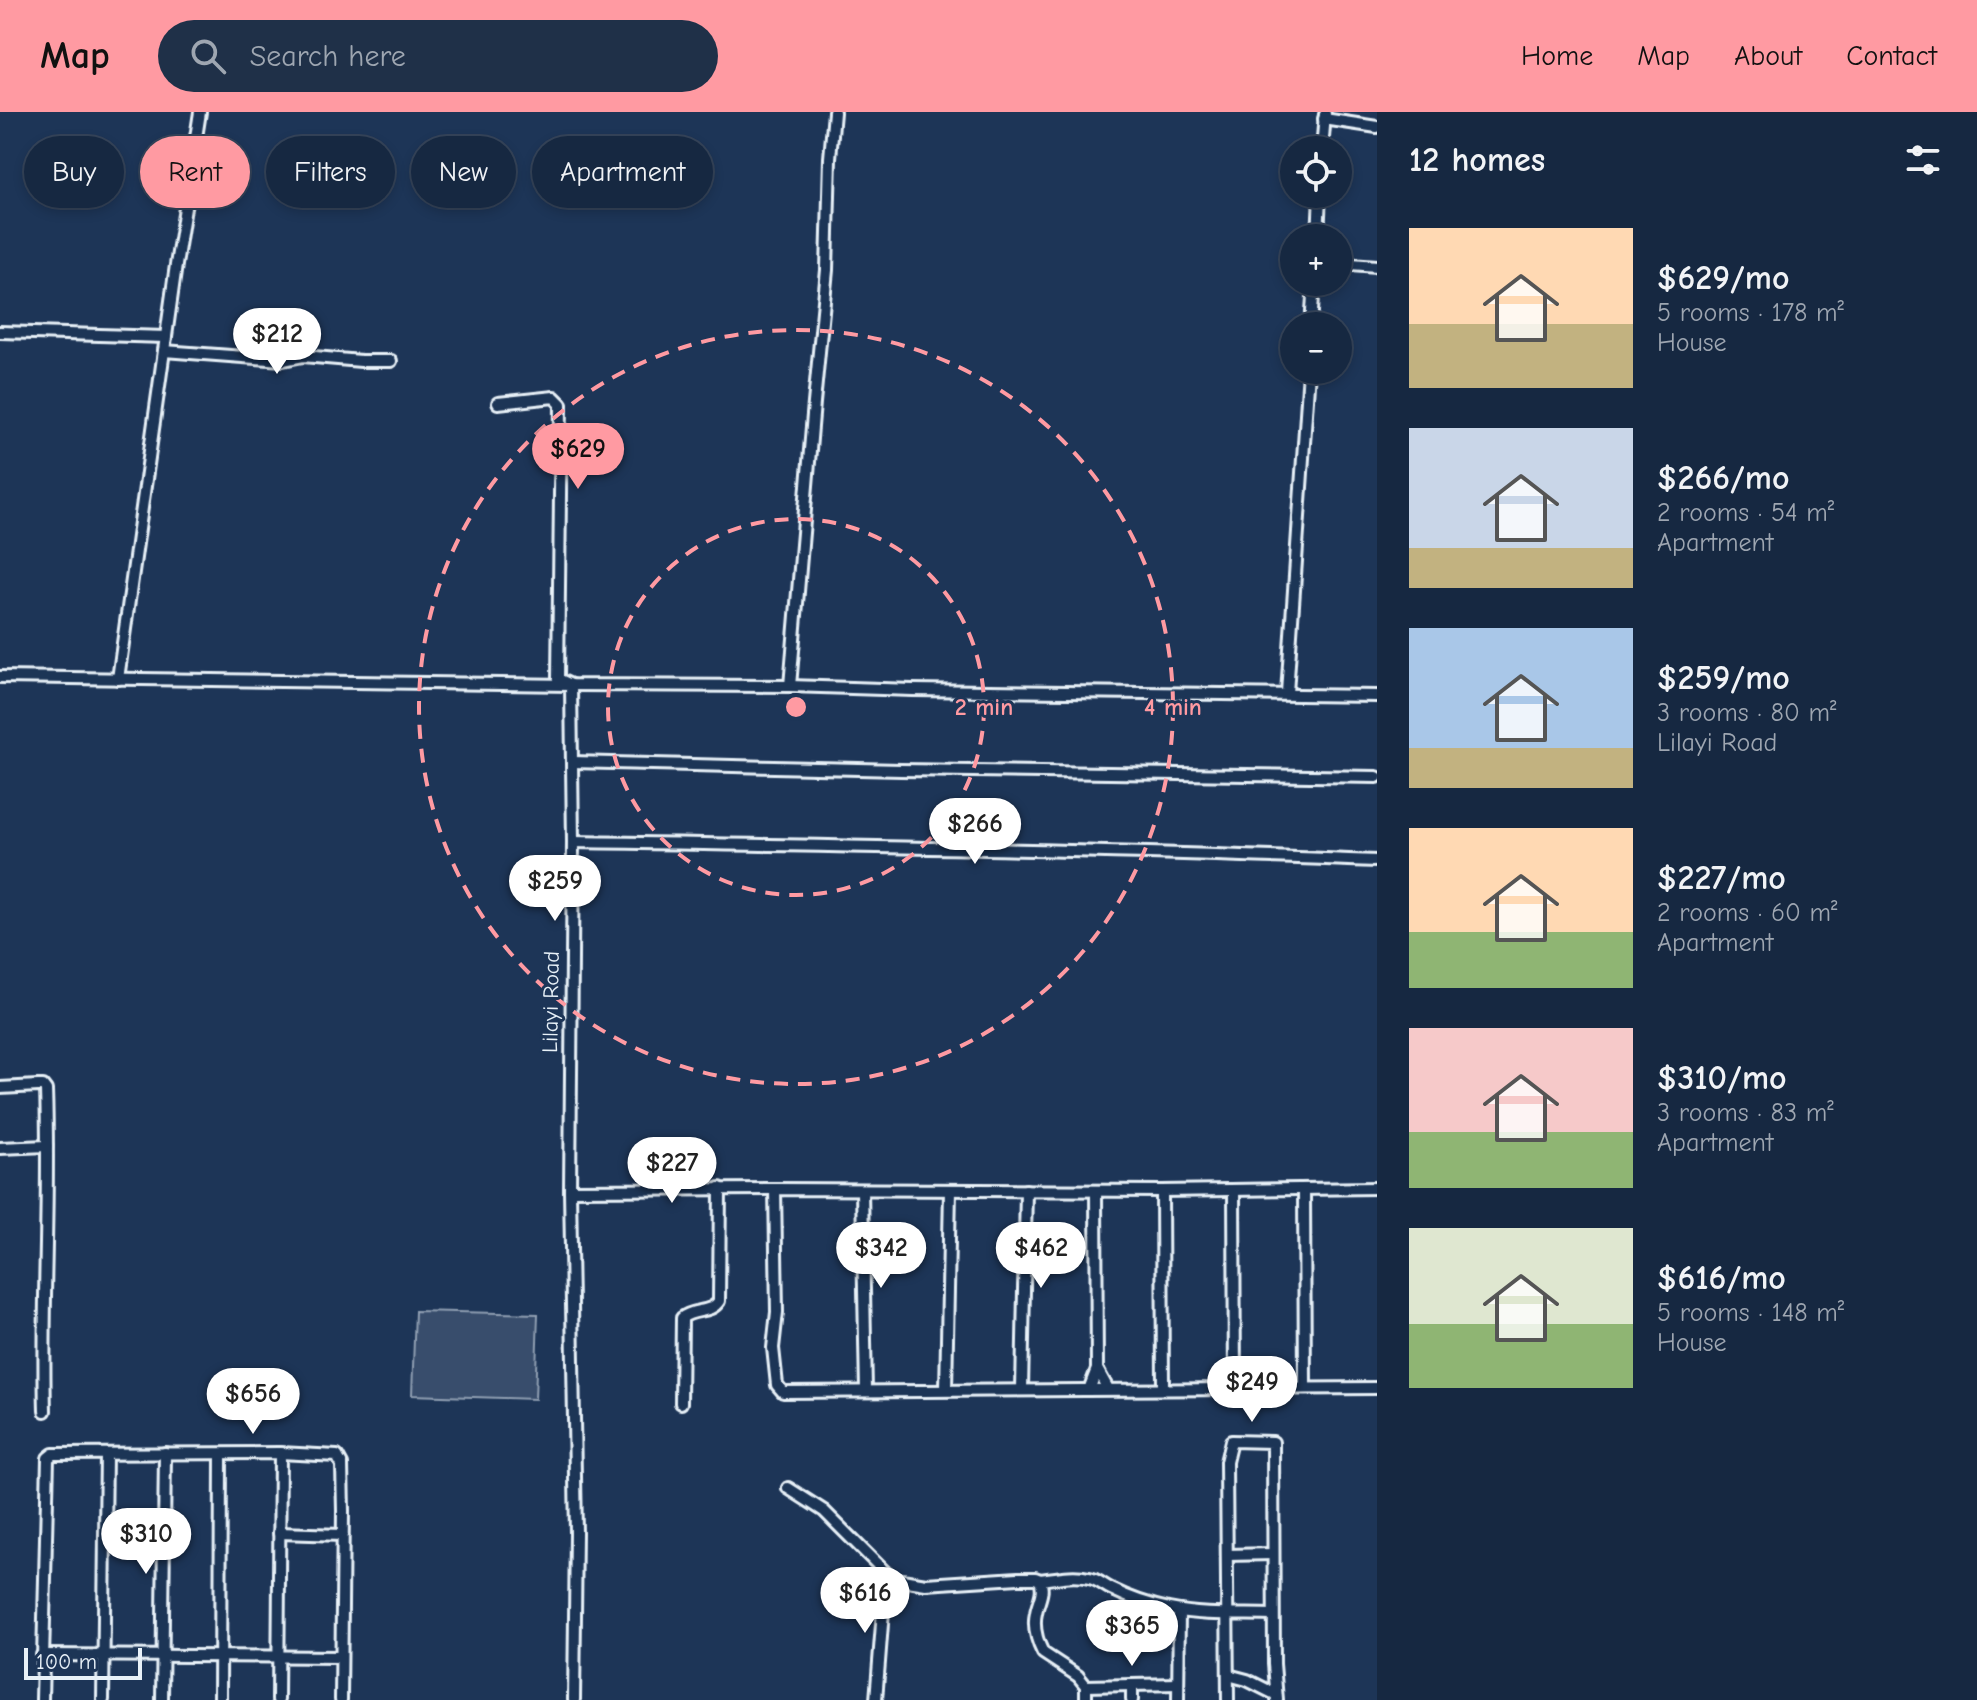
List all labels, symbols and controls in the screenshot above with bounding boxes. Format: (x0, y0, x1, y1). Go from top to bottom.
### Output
search box (158, 20, 718, 92)
text: Map (40, 34, 110, 78)
icon: search (186, 34, 230, 78)
text: Search here (250, 39, 406, 74)
text: Home (1521, 40, 1593, 72)
text: Map (1637, 40, 1690, 72)
text: About (1734, 40, 1802, 72)
text: Contact (1846, 40, 1937, 72)
chip: Buy (24, 136, 124, 208)
chip: Rent (140, 136, 250, 208)
chip: Filters (266, 136, 395, 208)
chip: New (411, 136, 516, 208)
chip: Apartment (532, 136, 713, 208)
map controls (1280, 136, 1352, 384)
button: locate (1280, 136, 1352, 208)
icon: filters (1901, 138, 1945, 182)
text: 12 homes (1409, 140, 1545, 180)
button: + (1280, 224, 1352, 296)
text: $629/mo (1657, 258, 1790, 298)
icon: home (1473, 260, 1569, 356)
text: 5 rooms · 178 m² (1657, 298, 1844, 328)
pin: $212 (230, 308, 324, 376)
button: − (1280, 312, 1352, 384)
text: $212 (251, 319, 303, 349)
text: House (1657, 328, 1727, 358)
pin: $629 (531, 423, 625, 491)
text: $629 (550, 434, 606, 464)
text: $266/mo (1657, 458, 1790, 498)
icon: home (1473, 460, 1569, 556)
text: 2 rooms · 54 m² (1657, 498, 1834, 528)
text: Apartment (1657, 528, 1773, 558)
text: $259/mo (1657, 658, 1790, 698)
icon: home (1473, 660, 1569, 756)
centre of rings (782, 693, 810, 721)
text: 2 min (955, 693, 1013, 721)
text: 4 min (1144, 693, 1202, 721)
text: 3 rooms · 80 m² (1657, 698, 1836, 728)
text: Lilayi Road (1657, 728, 1777, 758)
pin: $266 (928, 798, 1022, 866)
text: $266 (947, 809, 1003, 839)
pin: $259 (508, 855, 602, 923)
text: $227/mo (1657, 858, 1786, 898)
icon: home (1473, 860, 1569, 956)
text: $259 (527, 866, 583, 896)
text: 2 rooms · 60 m² (1657, 898, 1838, 928)
text: Apartment (1657, 928, 1773, 958)
street label: Lilayi Road (537, 951, 565, 1053)
text: $310/mo (1657, 1058, 1787, 1098)
icon: home (1473, 1060, 1569, 1156)
text: 3 rooms · 83 m² (1657, 1098, 1834, 1128)
text: Apartment (1657, 1128, 1773, 1158)
pin: $227 (625, 1137, 719, 1205)
text: $227 (646, 1148, 699, 1178)
pin: $342 (834, 1222, 928, 1290)
pin: $462 (994, 1222, 1088, 1290)
text: $342 (854, 1233, 908, 1263)
text: $462 (1014, 1233, 1068, 1263)
text: $616/mo (1657, 1258, 1786, 1298)
icon: home (1473, 1260, 1569, 1356)
text: 5 rooms · 148 m² (1657, 1298, 1844, 1328)
text: House (1657, 1328, 1727, 1358)
pin: $249 (1205, 1356, 1299, 1424)
text: $249 (1225, 1367, 1279, 1397)
pin: $656 (206, 1368, 300, 1436)
text: $656 (225, 1379, 281, 1409)
pin: $310 (99, 1508, 193, 1576)
text: $310 (119, 1519, 173, 1549)
pin: $616 (818, 1567, 912, 1635)
text: $616 (838, 1578, 892, 1608)
pin: $365 (1085, 1600, 1179, 1668)
text: $365 (1104, 1611, 1160, 1641)
scale bar (24, 1644, 142, 1680)
text: 100 m (36, 1649, 97, 1675)

